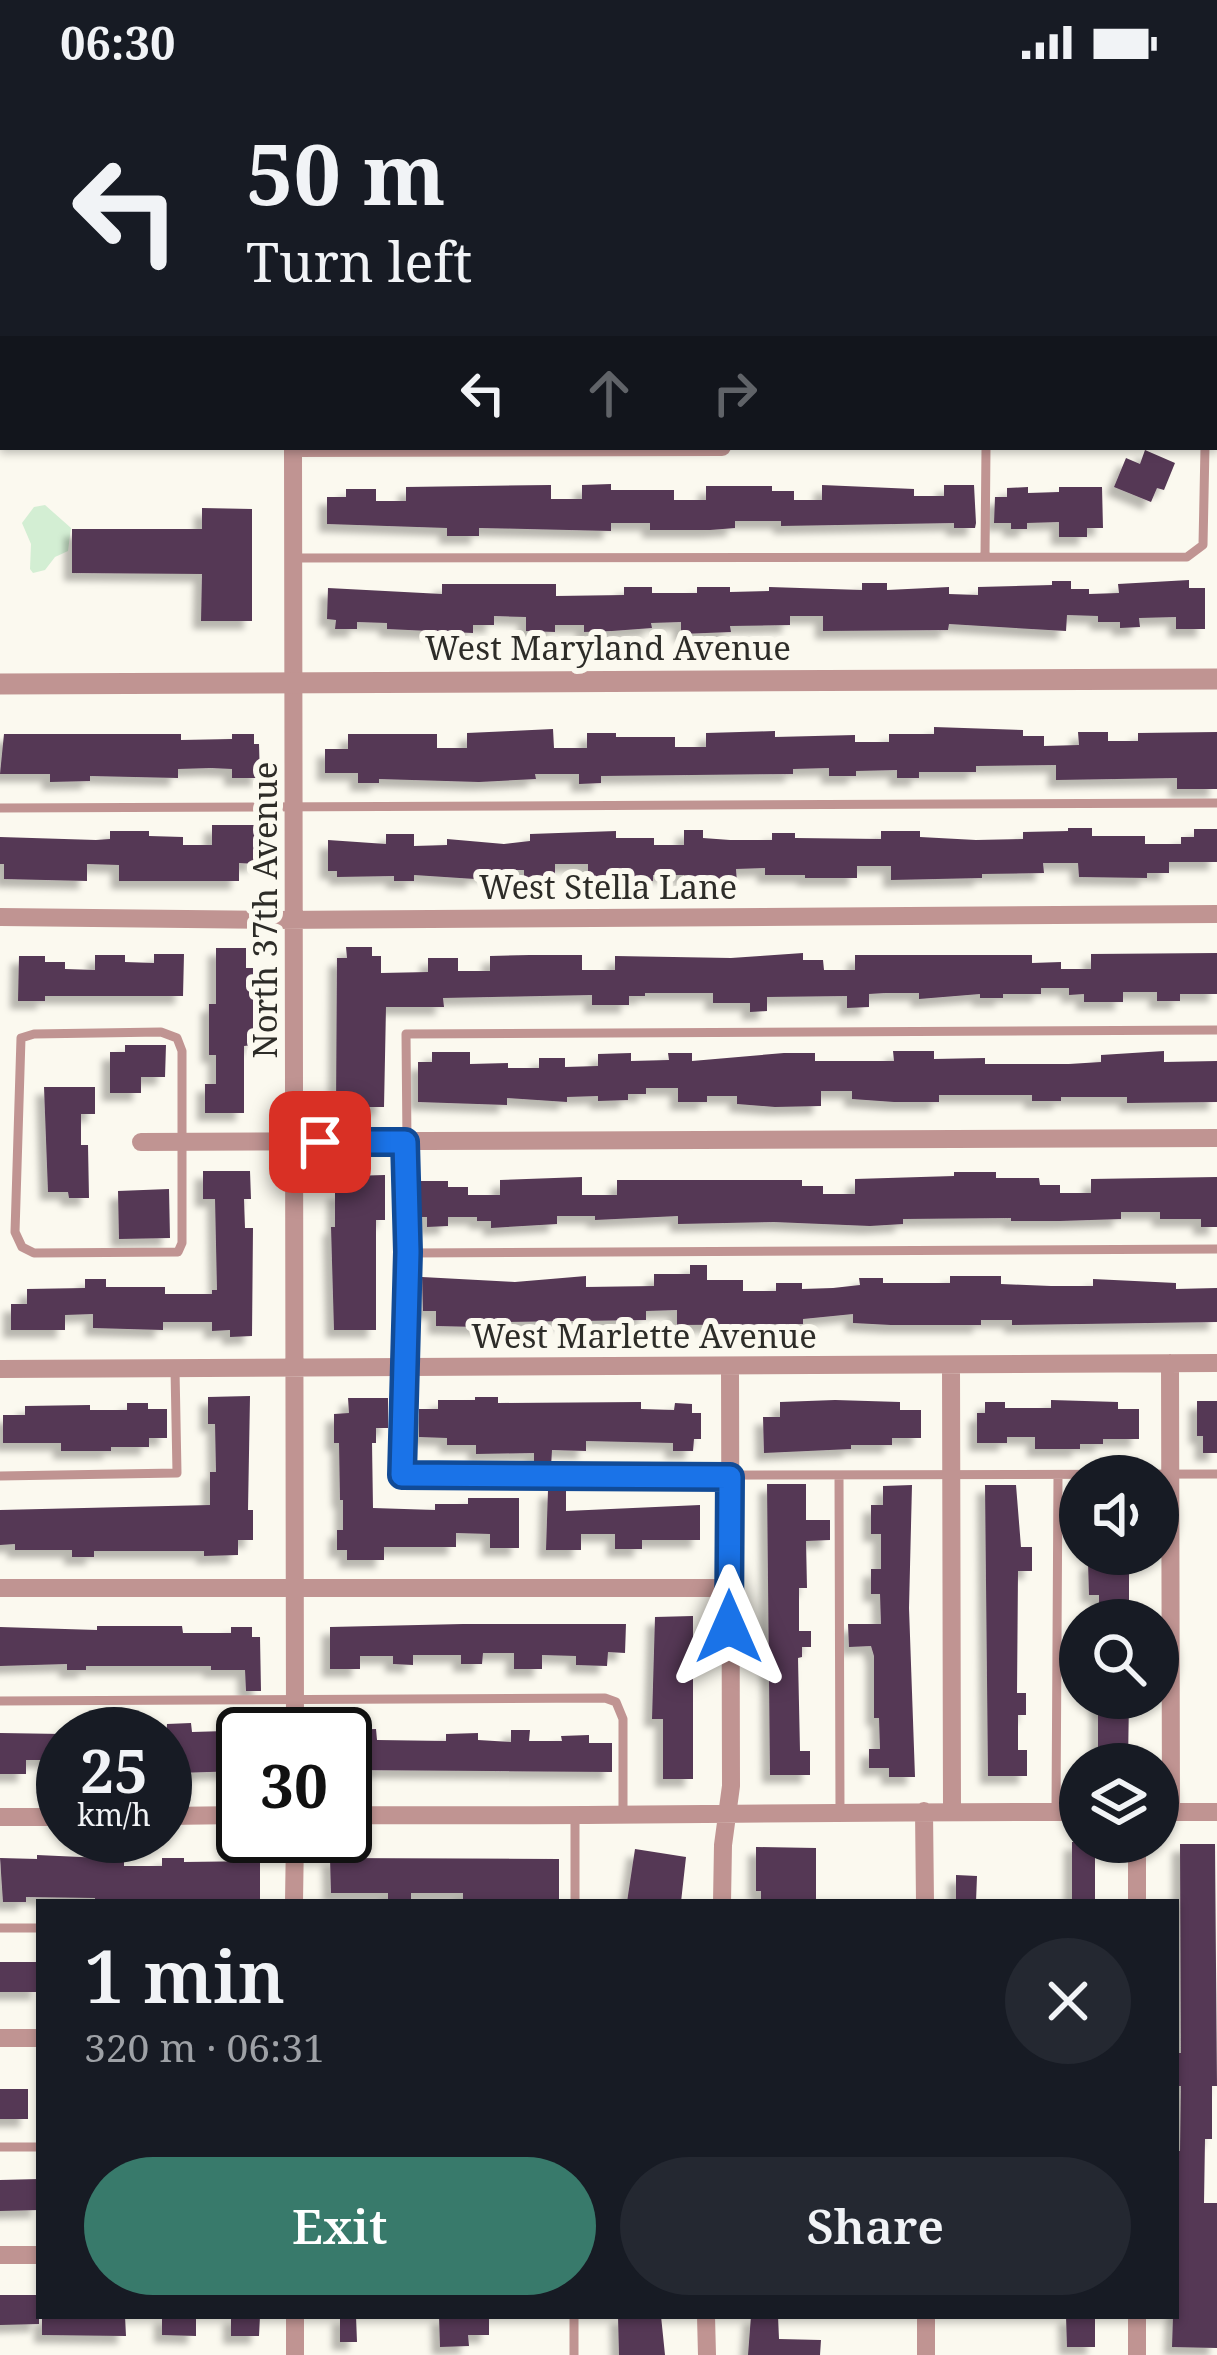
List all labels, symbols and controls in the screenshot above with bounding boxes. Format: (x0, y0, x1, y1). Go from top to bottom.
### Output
text: 06:30 (60, 12, 175, 73)
text: 50 m (246, 115, 446, 230)
icon: left (48, 132, 204, 288)
text: Turn left (246, 224, 472, 298)
icon: left (450, 360, 516, 426)
icon: ahead (576, 360, 642, 426)
icon: right (702, 360, 768, 426)
street label: West Maryland Avenue (425, 625, 791, 670)
street label: North 37th Avenue (242, 762, 287, 1058)
street label: West Stella Lane (479, 864, 737, 909)
pin (269, 1091, 371, 1193)
icon: arrive (287, 1109, 353, 1175)
street label: West Marlette Avenue (471, 1313, 817, 1358)
map controls (1059, 1455, 1179, 1863)
button: sound (1059, 1455, 1179, 1575)
position arrow (666, 1564, 792, 1690)
button: search (1059, 1599, 1179, 1719)
speed limit sign: 30 (216, 1707, 372, 1863)
text: 25 (80, 1729, 148, 1811)
button: layers (1059, 1743, 1179, 1863)
text: km/h (77, 1794, 151, 1835)
text: 1 min (84, 1926, 285, 2024)
button: close (1005, 1938, 1131, 2064)
text: 320 m · 06:31 (84, 2020, 325, 2073)
button: Exit (84, 2157, 596, 2295)
button: Share (620, 2157, 1131, 2295)

